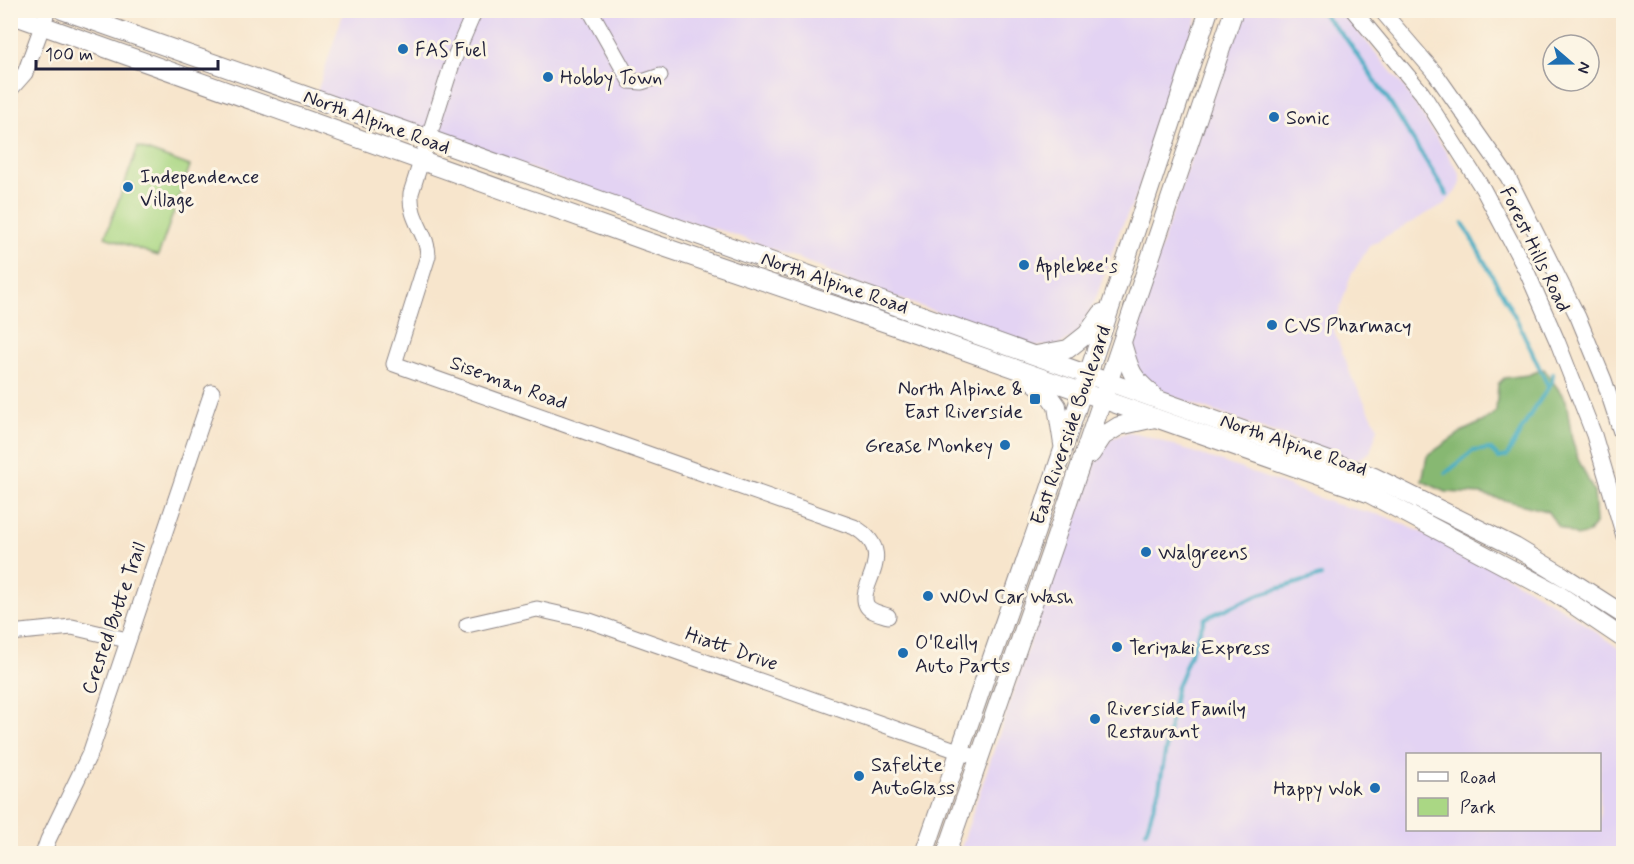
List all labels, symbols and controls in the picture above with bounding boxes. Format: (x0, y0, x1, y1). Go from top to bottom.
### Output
scale bar (36, 33, 218, 71)
north arrow (1541, 33, 1601, 93)
place label: FAS Fuel (415, 37, 487, 64)
marker: FAS Fuel (396, 42, 410, 56)
text: 100 m (45, 43, 93, 67)
text: N (1572, 59, 1595, 76)
place label: Hobby Town (560, 65, 662, 92)
marker: Hobby Town (541, 70, 555, 84)
street label: North Alpine Road (300, 83, 453, 161)
place label: Sonic (1286, 105, 1330, 132)
marker: Sonic (1267, 110, 1281, 124)
place label: Independence Village (140, 164, 259, 214)
marker: Independence Village (121, 180, 135, 194)
street label: Forest Hills Road (1493, 182, 1577, 317)
street label: North Alpine Road (757, 246, 912, 321)
place label: Applebee's (1036, 253, 1118, 281)
marker: Applebee's (1017, 258, 1031, 272)
place label: CVS Pharmacy (1284, 313, 1412, 340)
marker: CVS Pharmacy (1265, 318, 1279, 332)
street label: East Riverside Boulevard (1025, 322, 1118, 529)
street label: Siseman Road (446, 350, 571, 417)
place label: North Alpine & East Riverside (898, 376, 1023, 426)
marker: North Alpine & East Riverside (1028, 392, 1042, 406)
street label: North Alpine Road (1216, 408, 1371, 483)
place label: Grease Monkey (865, 433, 993, 460)
marker: Grease Monkey (998, 438, 1012, 452)
street label: Crested Butte Trail (76, 539, 153, 698)
place label: Walgreens (1158, 540, 1248, 568)
marker: Walgreens (1139, 545, 1153, 559)
place label: WOW Car Wash (940, 584, 1074, 611)
marker: WOW Car Wash (921, 589, 935, 603)
street label: Hiatt Drive (682, 621, 782, 678)
place label: O'Reilly Auto Parts (915, 630, 1010, 680)
place label: Teriyaki Express (1129, 635, 1270, 662)
marker: Teriyaki Express (1110, 640, 1124, 654)
marker: O'Reilly Auto Parts (896, 646, 910, 660)
place label: Riverside Family Restaurant (1107, 696, 1246, 746)
marker: Riverside Family Restaurant (1088, 712, 1102, 726)
place label: Safelite AutoGlass (871, 752, 955, 802)
legend (1406, 753, 1601, 831)
text: Road (1460, 766, 1496, 790)
marker: Safelite AutoGlass (852, 769, 866, 783)
place label: Happy Wok (1273, 776, 1363, 803)
marker: Happy Wok (1368, 781, 1382, 795)
text: Park (1460, 796, 1496, 820)

